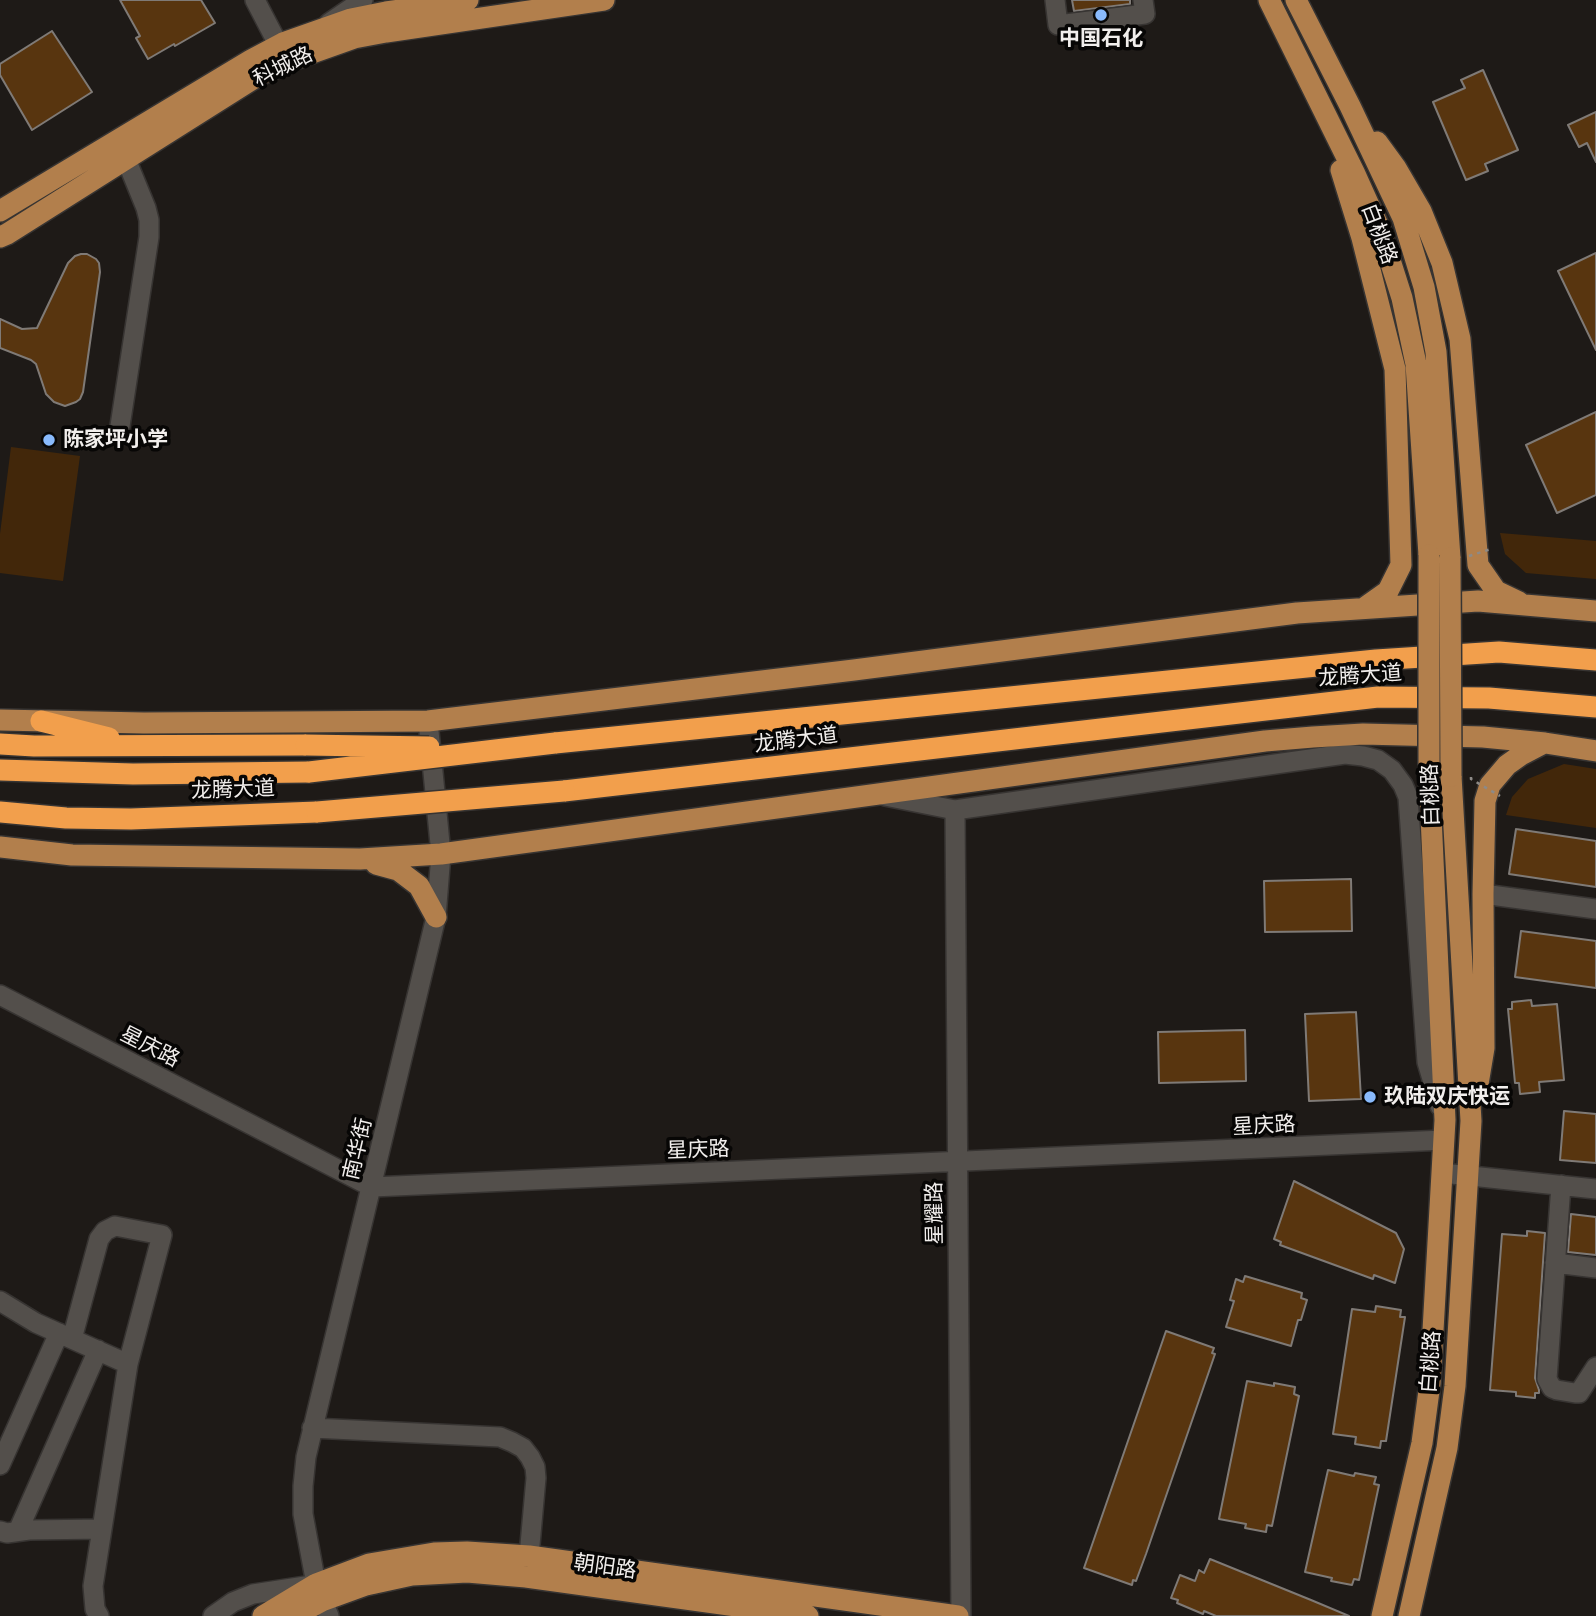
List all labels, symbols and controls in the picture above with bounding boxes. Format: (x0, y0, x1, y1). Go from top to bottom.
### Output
marker: 中国石化 (1093, 7, 1109, 23)
place label: 中国石化 (1059, 26, 1143, 52)
street label: 科城路 (249, 42, 317, 92)
street label: 白桃路 (1356, 200, 1402, 268)
place label: 陈家坪小学 (63, 427, 168, 453)
marker: 陈家坪小学 (41, 432, 57, 448)
street label: 龙腾大道 (1317, 661, 1403, 691)
street label: 龙腾大道 (753, 722, 839, 758)
street label: 白桃路 (1417, 763, 1445, 827)
street label: 龙腾大道 (191, 776, 275, 804)
street label: 星庆路 (116, 1021, 184, 1073)
place label: 玖陆双庆快运 (1384, 1084, 1510, 1110)
marker: 玖陆双庆快运 (1362, 1089, 1378, 1105)
street label: 星庆路 (1232, 1112, 1296, 1140)
street label: 南华街 (339, 1115, 377, 1183)
street label: 星庆路 (666, 1136, 730, 1164)
street label: 星耀路 (922, 1181, 948, 1245)
street label: 白桃路 (1416, 1330, 1446, 1394)
street label: 朝阳路 (572, 1550, 638, 1584)

